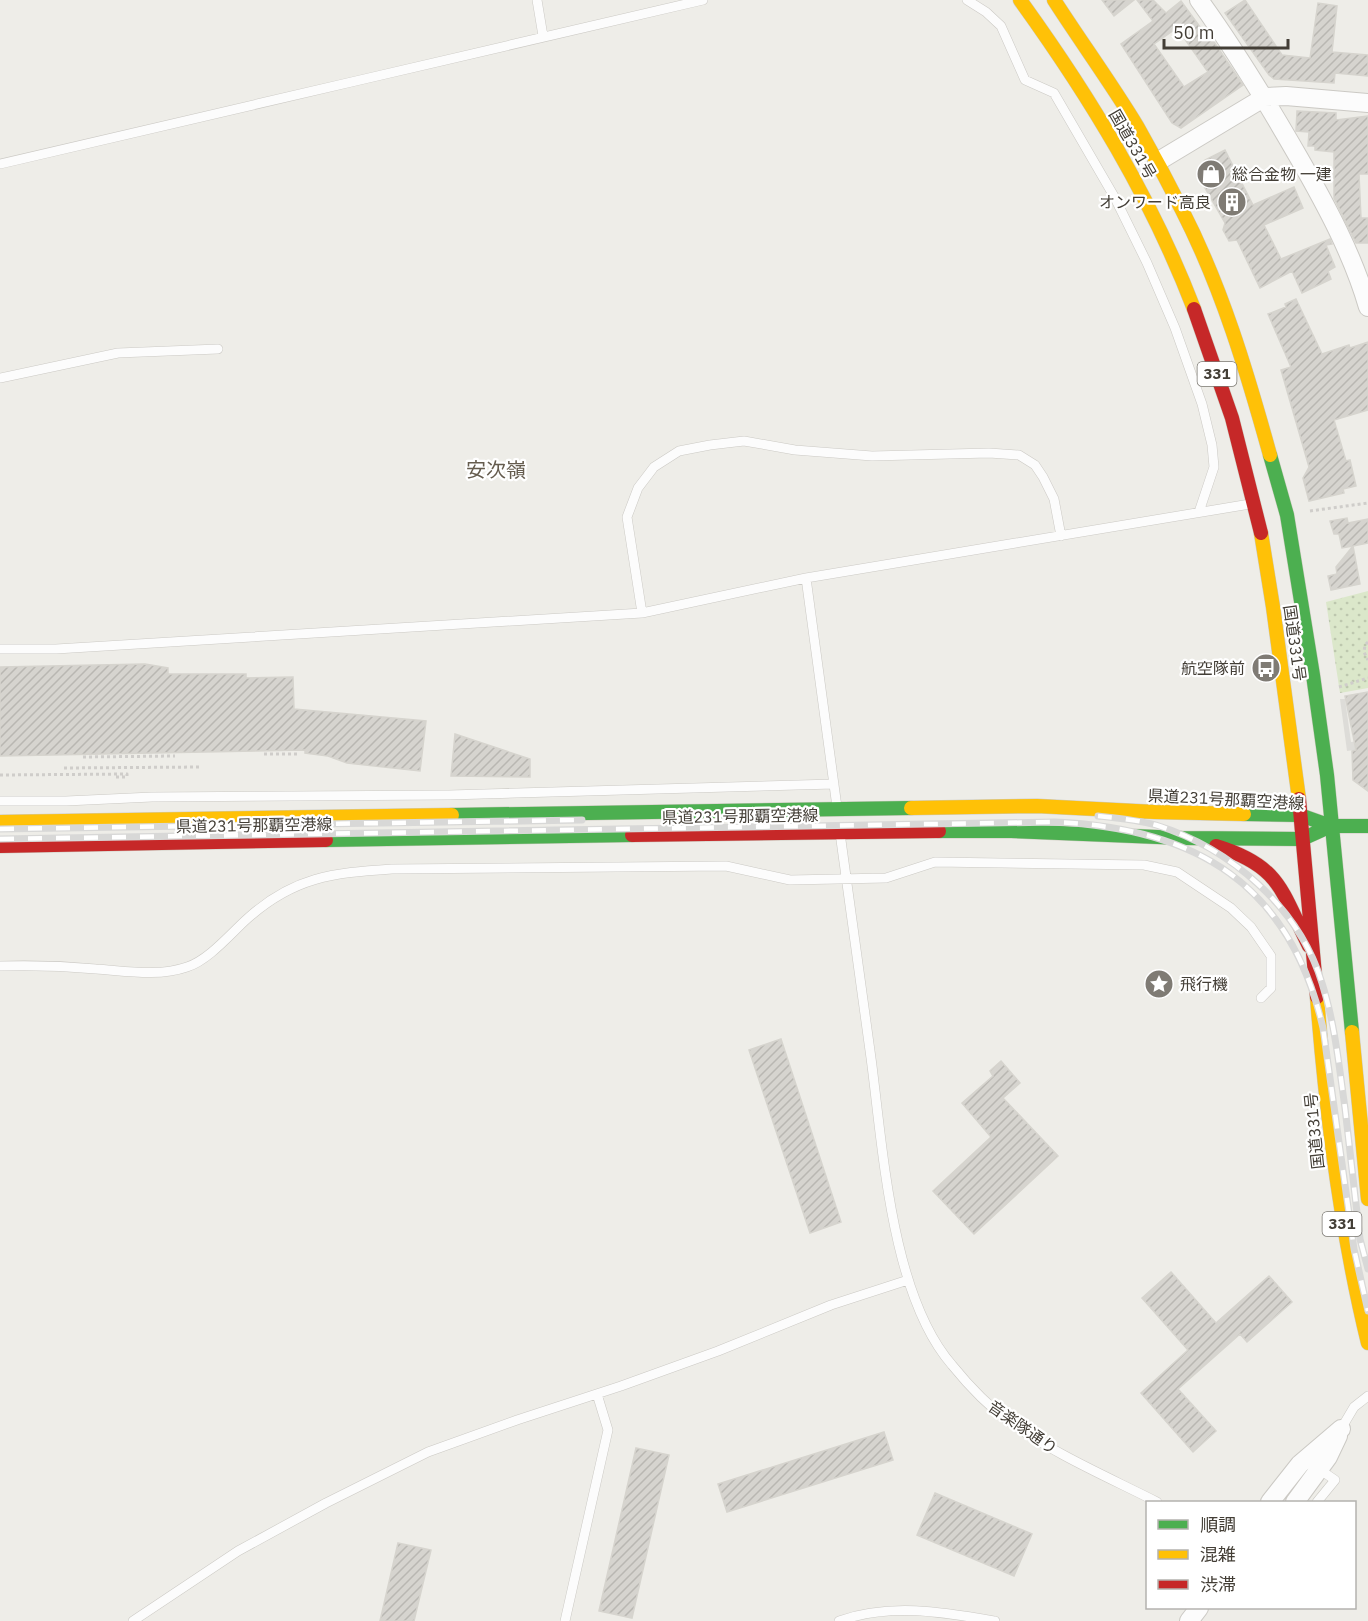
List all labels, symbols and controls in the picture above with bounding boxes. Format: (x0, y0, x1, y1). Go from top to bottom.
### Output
scale bar (1164, 12, 1288, 50)
text: 50 m (1173, 21, 1215, 44)
street label: 国道331号 (1105, 106, 1161, 182)
shop icon: 総合金物 一建 (1195, 158, 1227, 190)
place label: 総合金物 一建 (1232, 164, 1332, 184)
building icon: オンワード高良 (1216, 186, 1248, 218)
place label: オンワード高良 (1099, 192, 1211, 212)
road number: 331 (1198, 362, 1236, 386)
district label: 安次嶺 (466, 456, 526, 483)
street label: 国道331号 (1280, 604, 1310, 682)
bus stop icon: 航空隊前 (1250, 652, 1282, 684)
place label: 航空隊前 (1181, 658, 1245, 678)
street label: 県道231号那覇空港線 (1147, 785, 1305, 813)
street label: 県道231号那覇空港線 (661, 805, 819, 827)
street label: 県道231号那覇空港線 (175, 814, 333, 836)
place icon: 飛行機 (1143, 968, 1175, 1000)
place label: 飛行機 (1180, 974, 1228, 994)
street label: 国道331号 (1300, 1092, 1328, 1170)
road number: 331 (1322, 1212, 1362, 1236)
street label: 音楽隊通り (984, 1396, 1062, 1458)
legend (1146, 1501, 1356, 1609)
text: 順調 (1200, 1513, 1236, 1536)
text: 混雑 (1200, 1543, 1236, 1566)
text: 渋滞 (1200, 1573, 1236, 1596)

